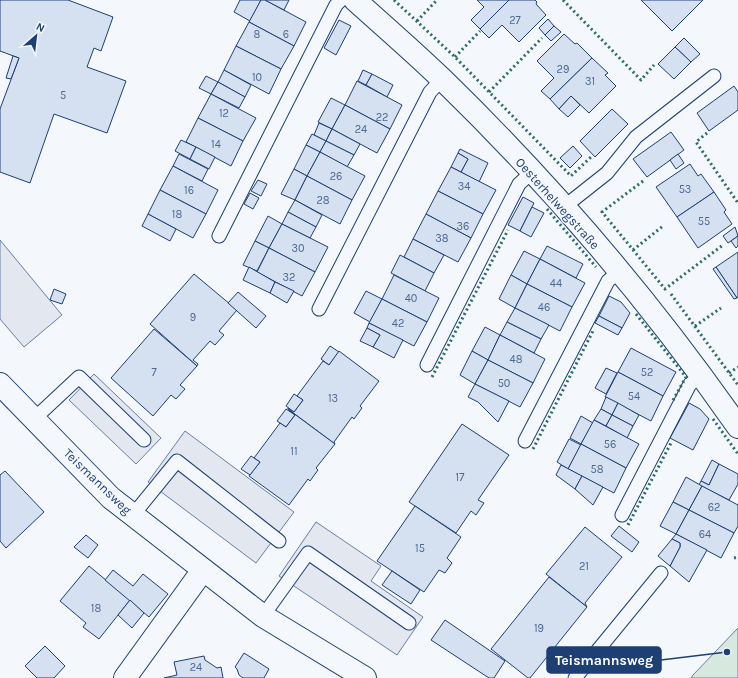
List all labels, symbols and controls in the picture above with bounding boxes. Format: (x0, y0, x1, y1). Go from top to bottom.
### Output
house number: 27 (509, 14, 521, 27)
north arrow (16, 16, 56, 56)
text: N (34, 20, 47, 35)
house number: 8 (254, 28, 261, 41)
house number: 6 (283, 28, 289, 41)
house number: 29 (557, 63, 569, 76)
house number: 10 (252, 71, 262, 84)
house number: 31 (585, 75, 595, 88)
house number: 5 (60, 89, 66, 102)
house number: 12 (219, 107, 229, 120)
house number: 22 (376, 111, 388, 124)
house number: 24 (355, 123, 367, 136)
house number: 14 (211, 138, 221, 151)
street label: Oesterhelwegstraße (513, 154, 603, 252)
house number: 26 (330, 170, 342, 183)
house number: 34 (458, 180, 470, 193)
house number: 53 (679, 183, 691, 196)
house number: 16 (184, 184, 194, 197)
house number: 28 (316, 194, 330, 207)
house number: 18 (172, 208, 182, 221)
house number: 55 (698, 215, 710, 228)
house number: 36 (457, 220, 469, 233)
house number: 38 (435, 232, 449, 245)
house number: 30 (291, 242, 305, 255)
house number: 32 (283, 271, 295, 284)
house number: 44 (550, 277, 562, 290)
house number: 40 (405, 292, 417, 305)
house number: 46 (538, 301, 550, 314)
house number: 9 (190, 311, 196, 324)
house number: 42 (392, 317, 404, 330)
house number: 48 (510, 353, 523, 366)
house number: 7 (151, 366, 157, 379)
house number: 52 (641, 366, 653, 379)
house number: 50 (498, 377, 510, 390)
house number: 54 (628, 390, 640, 403)
house number: 13 (328, 392, 338, 405)
house number: 56 (604, 438, 616, 451)
street label: Teismannsweg (61, 445, 135, 518)
house number: 11 (290, 445, 298, 458)
house number: 58 (591, 463, 604, 476)
house number: 17 (456, 471, 464, 484)
house number: 62 (708, 501, 720, 514)
house number: 64 (699, 528, 711, 541)
house number: 15 (415, 542, 425, 555)
house number: 21 (579, 560, 589, 573)
house number: 18 (91, 602, 101, 615)
house number: 19 (534, 622, 544, 635)
callout: Teismannsweg (547, 647, 661, 673)
text: Teismannsweg (555, 652, 653, 669)
house number: 24 (190, 661, 202, 674)

